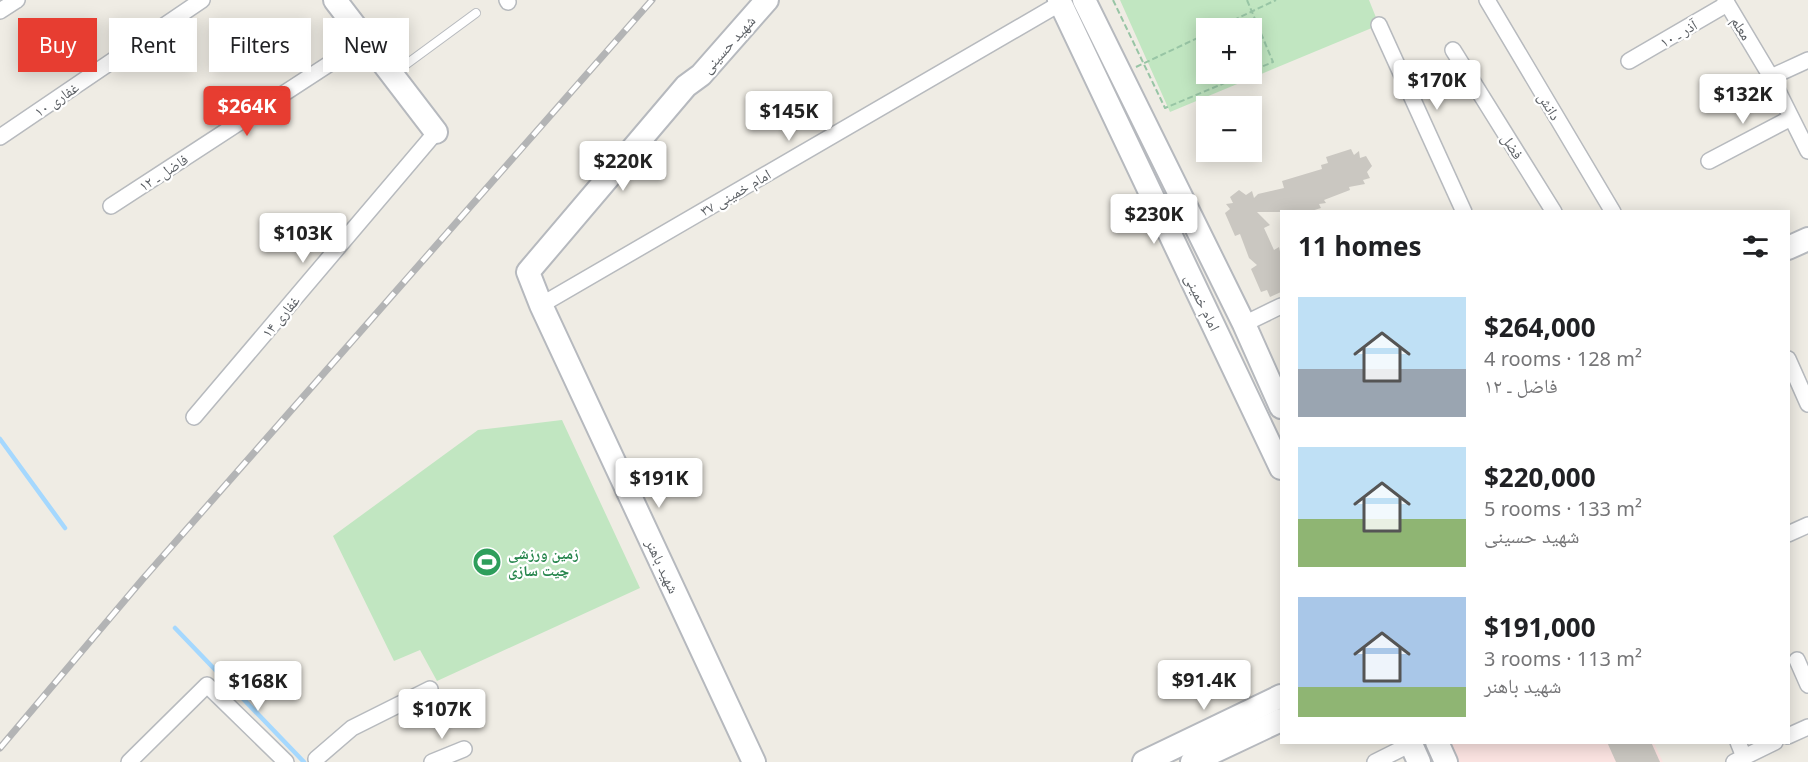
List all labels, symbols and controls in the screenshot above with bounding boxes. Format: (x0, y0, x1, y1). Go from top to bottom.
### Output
street label: شهید حسینی (697, 11, 760, 78)
street label: معلم (1726, 12, 1757, 44)
street label: آذر ـ ۱۰ (1656, 14, 1701, 52)
chip: Buy (18, 18, 97, 72)
chip: Rent (109, 18, 197, 72)
chip: Filters (209, 18, 311, 72)
chip: New (323, 18, 409, 72)
map controls (1196, 18, 1262, 162)
button: + (1196, 18, 1262, 84)
pin: $170K (1395, 60, 1479, 111)
text: $170K (1407, 66, 1467, 93)
pin: $132K (1701, 74, 1785, 125)
street label: غفاری ۱۰ (30, 77, 83, 122)
text: $132K (1713, 80, 1773, 107)
pin: $264K (205, 86, 289, 137)
street label: دانش (1533, 88, 1566, 124)
pin: $145K (747, 91, 831, 142)
text: $264K (217, 92, 277, 119)
button: − (1196, 96, 1262, 162)
text: $145K (759, 97, 819, 124)
street label: فضل (1497, 129, 1529, 163)
pin: $220K (581, 141, 665, 192)
text: $220K (593, 147, 653, 174)
street label: فاضل ـ ۱۲ (134, 149, 192, 196)
street label: امام خمینی ۳۷ (696, 164, 775, 221)
pin: $230K (1112, 194, 1196, 245)
text: $230K (1124, 200, 1184, 227)
pin: $103K (261, 213, 345, 264)
text: $103K (273, 219, 333, 246)
text: 11 homes (1298, 228, 1422, 264)
icon: filters (1739, 230, 1772, 263)
street label: امام خمینی (1180, 270, 1225, 334)
street label: غفاری ۱۴ (256, 290, 305, 342)
text: $264,000 (1484, 309, 1596, 345)
icon: home (1346, 321, 1418, 393)
text: 4 rooms · 128 m² (1484, 345, 1642, 372)
text: فاضل ـ ۱۲ (1484, 372, 1558, 399)
pin: $191K (617, 458, 701, 509)
text: $220,000 (1484, 459, 1596, 495)
text: $191K (629, 464, 689, 491)
icon: home (1346, 471, 1418, 543)
text: 5 rooms · 133 m² (1484, 495, 1642, 522)
text: شهید حسینی (1484, 522, 1579, 549)
street label: شهید باهنر (641, 535, 684, 597)
place label: زمین ورزشی چیت سازی (508, 543, 579, 580)
sports icon: زمین ورزشی چیت سازی (471, 546, 503, 578)
text: $191,000 (1484, 609, 1596, 645)
icon: home (1346, 621, 1418, 693)
text: 3 rooms · 113 m² (1484, 645, 1642, 672)
pin: $91.4K (1155, 660, 1253, 711)
pin: $168K (216, 661, 300, 712)
text: $91.4K (1172, 666, 1236, 693)
text: $168K (228, 667, 288, 694)
text: شهید باهنر (1484, 672, 1561, 699)
pin: $107K (400, 689, 484, 740)
text: $107K (412, 695, 472, 722)

